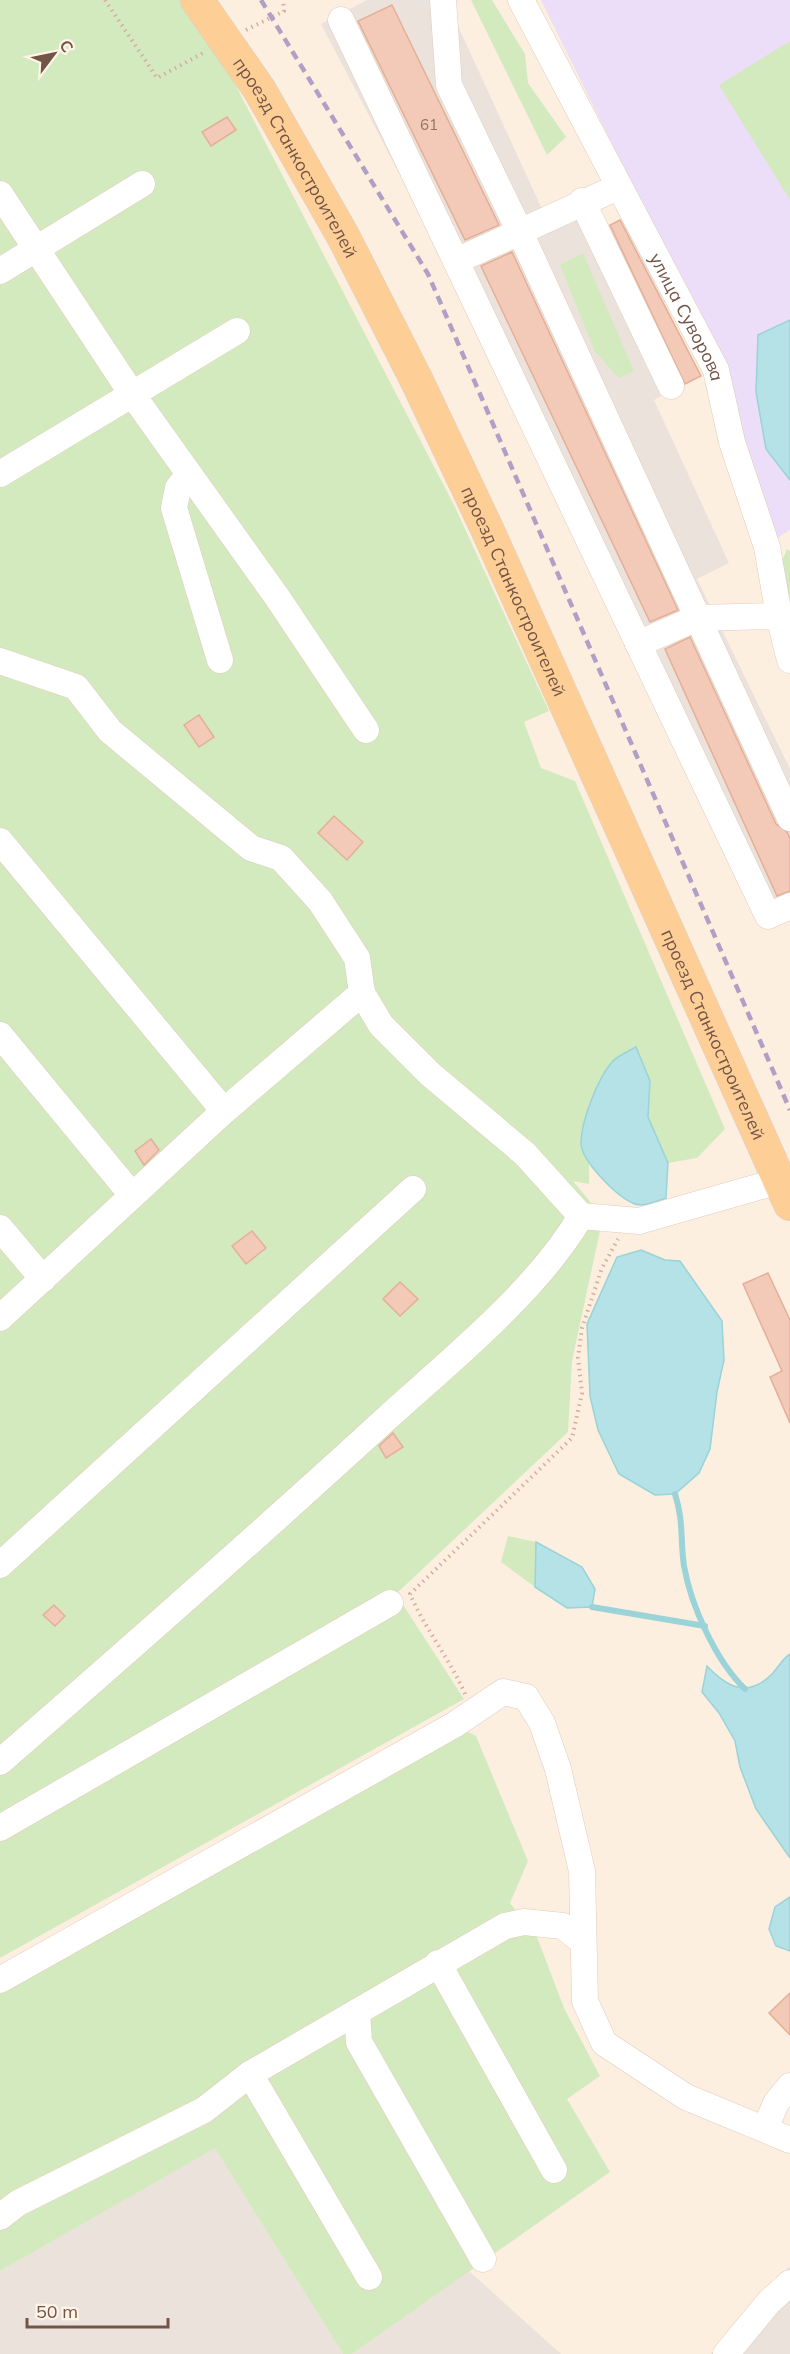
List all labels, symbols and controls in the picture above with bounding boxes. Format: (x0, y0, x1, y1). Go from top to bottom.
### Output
north arrow (24, 24, 84, 84)
text: С (55, 36, 78, 56)
street label: проезд Станкостроителей (229, 52, 363, 261)
house number: 61 (420, 115, 438, 134)
street label: улица Суворова (645, 249, 730, 383)
street label: проезд Станкостроителей (457, 482, 572, 700)
street label: проезд Станкостроителей (657, 925, 771, 1143)
scale bar (27, 2291, 168, 2329)
text: 50 m (36, 2300, 78, 2323)

